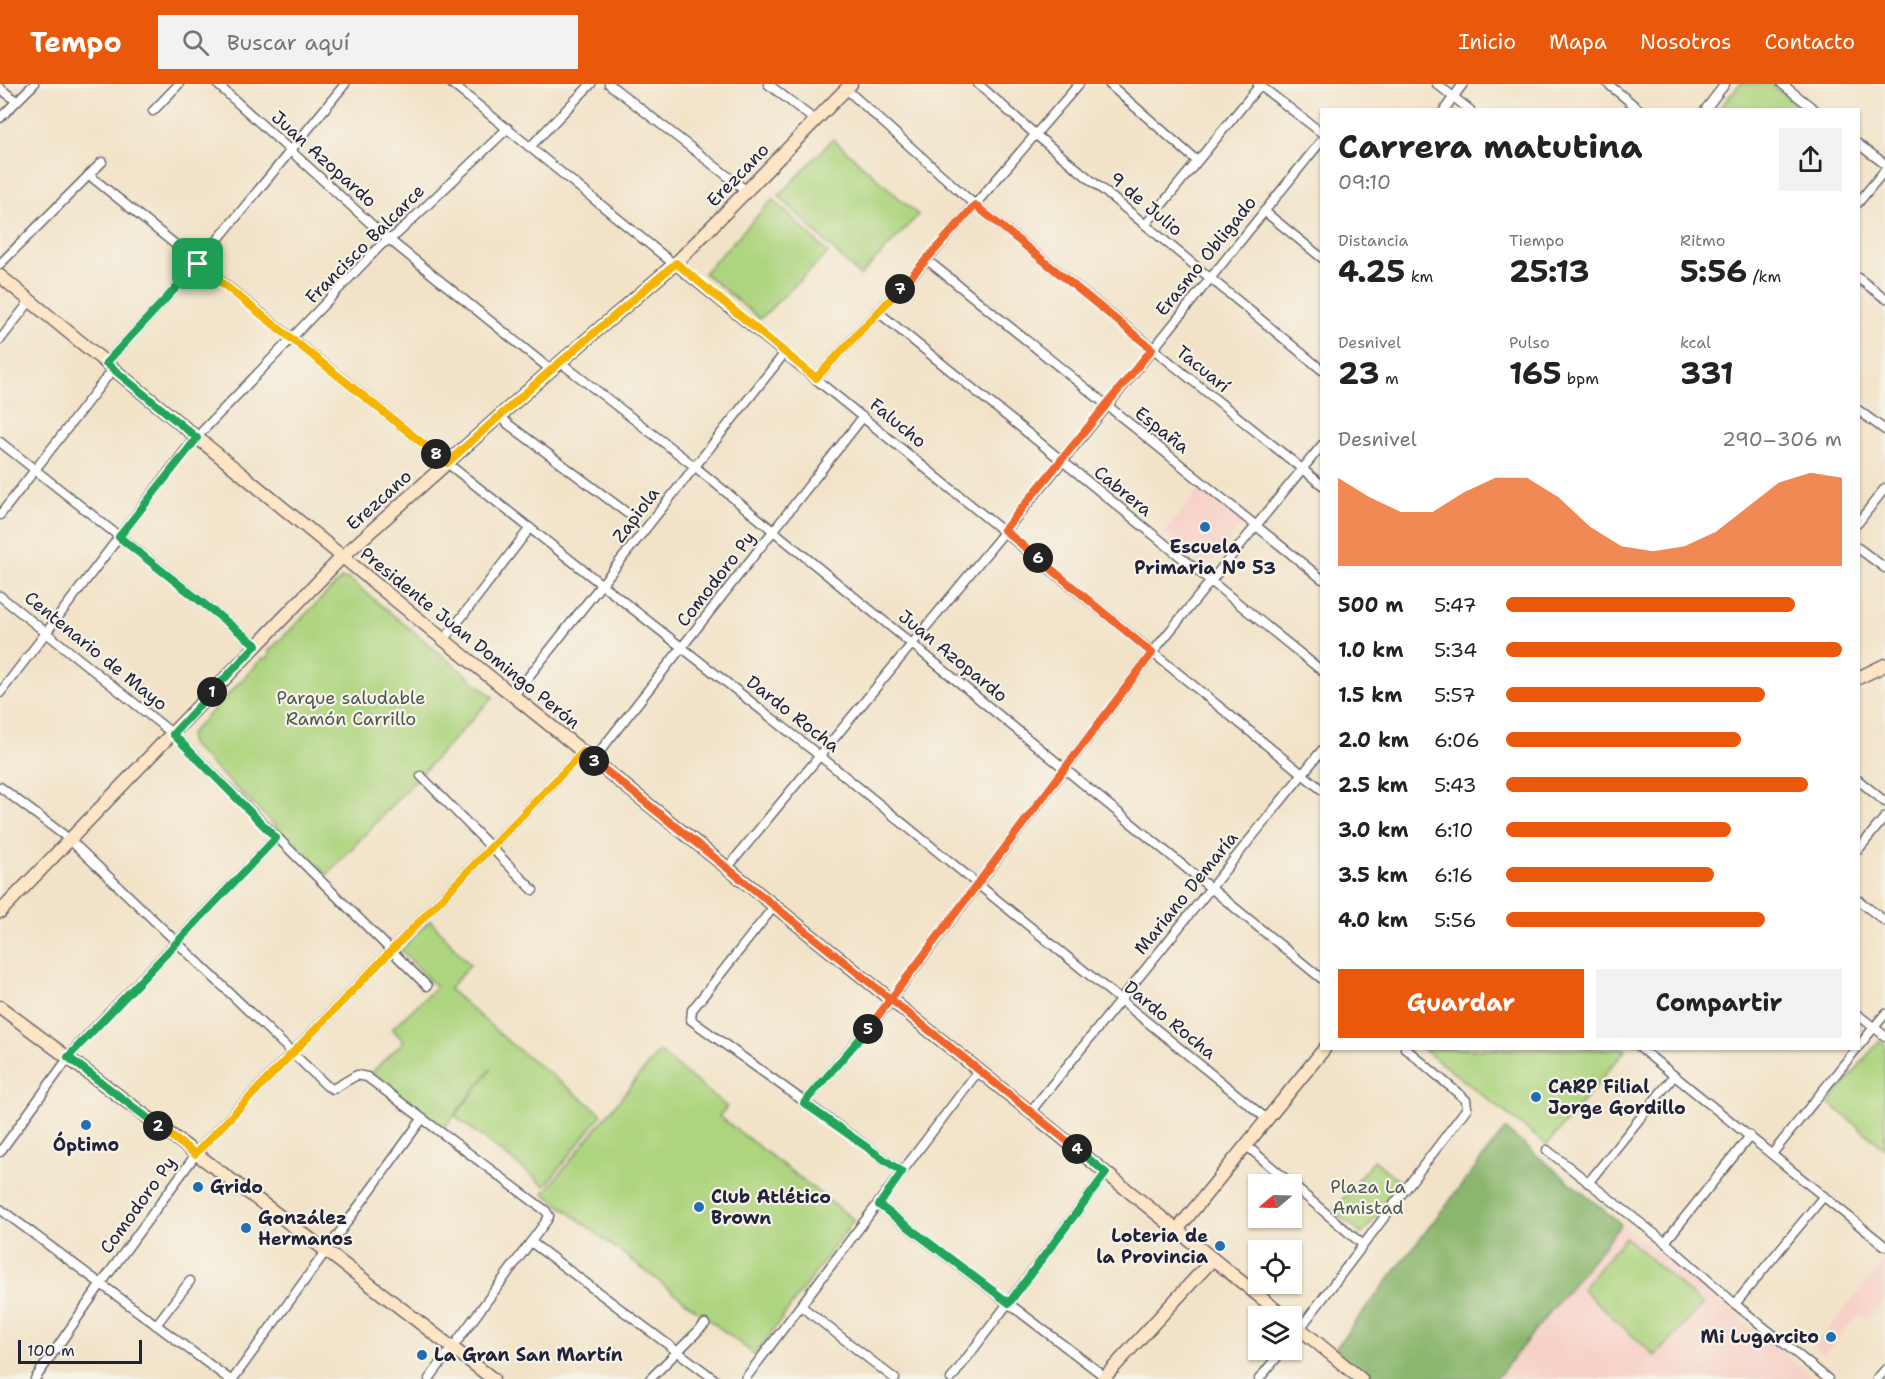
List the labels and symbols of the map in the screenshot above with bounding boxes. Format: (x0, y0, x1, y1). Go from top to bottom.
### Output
street label: Juan Azopardo (266, 105, 382, 213)
street label: Erezcano (702, 138, 774, 212)
street label: 9 de Julio (1104, 166, 1188, 242)
street label: Francisco Balcarce (300, 179, 430, 309)
street label: Erasmo Obligado (1150, 191, 1262, 321)
pin (172, 238, 223, 289)
pin: 7 (885, 274, 915, 304)
street label: Tacuarí (1171, 340, 1235, 398)
street label: Falucho (865, 393, 931, 453)
street label: España (1130, 401, 1194, 459)
pin: 8 (421, 439, 451, 469)
street label: Cabrera (1089, 460, 1157, 522)
street label: Erezcano (341, 464, 417, 536)
street label: Zapiola (607, 482, 665, 548)
marker: Escuela Primaria Nº 53 (1198, 520, 1212, 534)
street label: Comodoro Py (671, 526, 761, 632)
place label: Escuela Primaria Nº 53 (1134, 535, 1276, 580)
street label: Presidente Juan Domingo Perón (355, 542, 585, 734)
pin: 6 (1023, 543, 1053, 573)
street label: Centenario de Mayo (20, 586, 172, 716)
street label: Juan Azopardo (893, 605, 1013, 707)
street label: Dardo Rocha (741, 670, 845, 758)
pin: 1 (197, 677, 227, 707)
park label: Parque saludable Ramón Carrillo (277, 686, 425, 731)
pin: 3 (579, 746, 609, 776)
street label: Mariano Demaría (1129, 826, 1243, 960)
street label: Dardo Rocha (1119, 975, 1221, 1065)
pin: 5 (853, 1014, 883, 1044)
place label: CARP Filial Jorge Gordillo (1548, 1075, 1686, 1120)
marker: CARP Filial Jorge Gordillo (1529, 1090, 1543, 1104)
pin: 2 (143, 1111, 173, 1141)
marker: Óptimo (79, 1118, 93, 1132)
place label: Óptimo (53, 1131, 119, 1157)
pin: 4 (1062, 1134, 1092, 1164)
street label: Comodoro Py (95, 1151, 181, 1259)
north arrow (1248, 1174, 1302, 1228)
place label: Grido (210, 1175, 263, 1199)
park label: Plaza La Amistad (1330, 1175, 1406, 1220)
marker: Grido (191, 1180, 205, 1194)
place label: Club Atlético Brown (711, 1185, 831, 1230)
marker: Club Atlético Brown (692, 1200, 706, 1214)
place label: González Hermanos (258, 1206, 353, 1251)
marker: González Hermanos (239, 1221, 253, 1235)
place label: Loteria de la Provincia (1096, 1224, 1209, 1269)
marker: Loteria de la Provincia (1213, 1239, 1227, 1253)
place label: Mi Lugarcito (1700, 1325, 1819, 1349)
marker: Mi Lugarcito (1824, 1330, 1838, 1344)
scale bar (18, 1337, 142, 1364)
place label: La Gran San Martín (434, 1343, 623, 1367)
marker: La Gran San Martín (415, 1348, 429, 1362)

